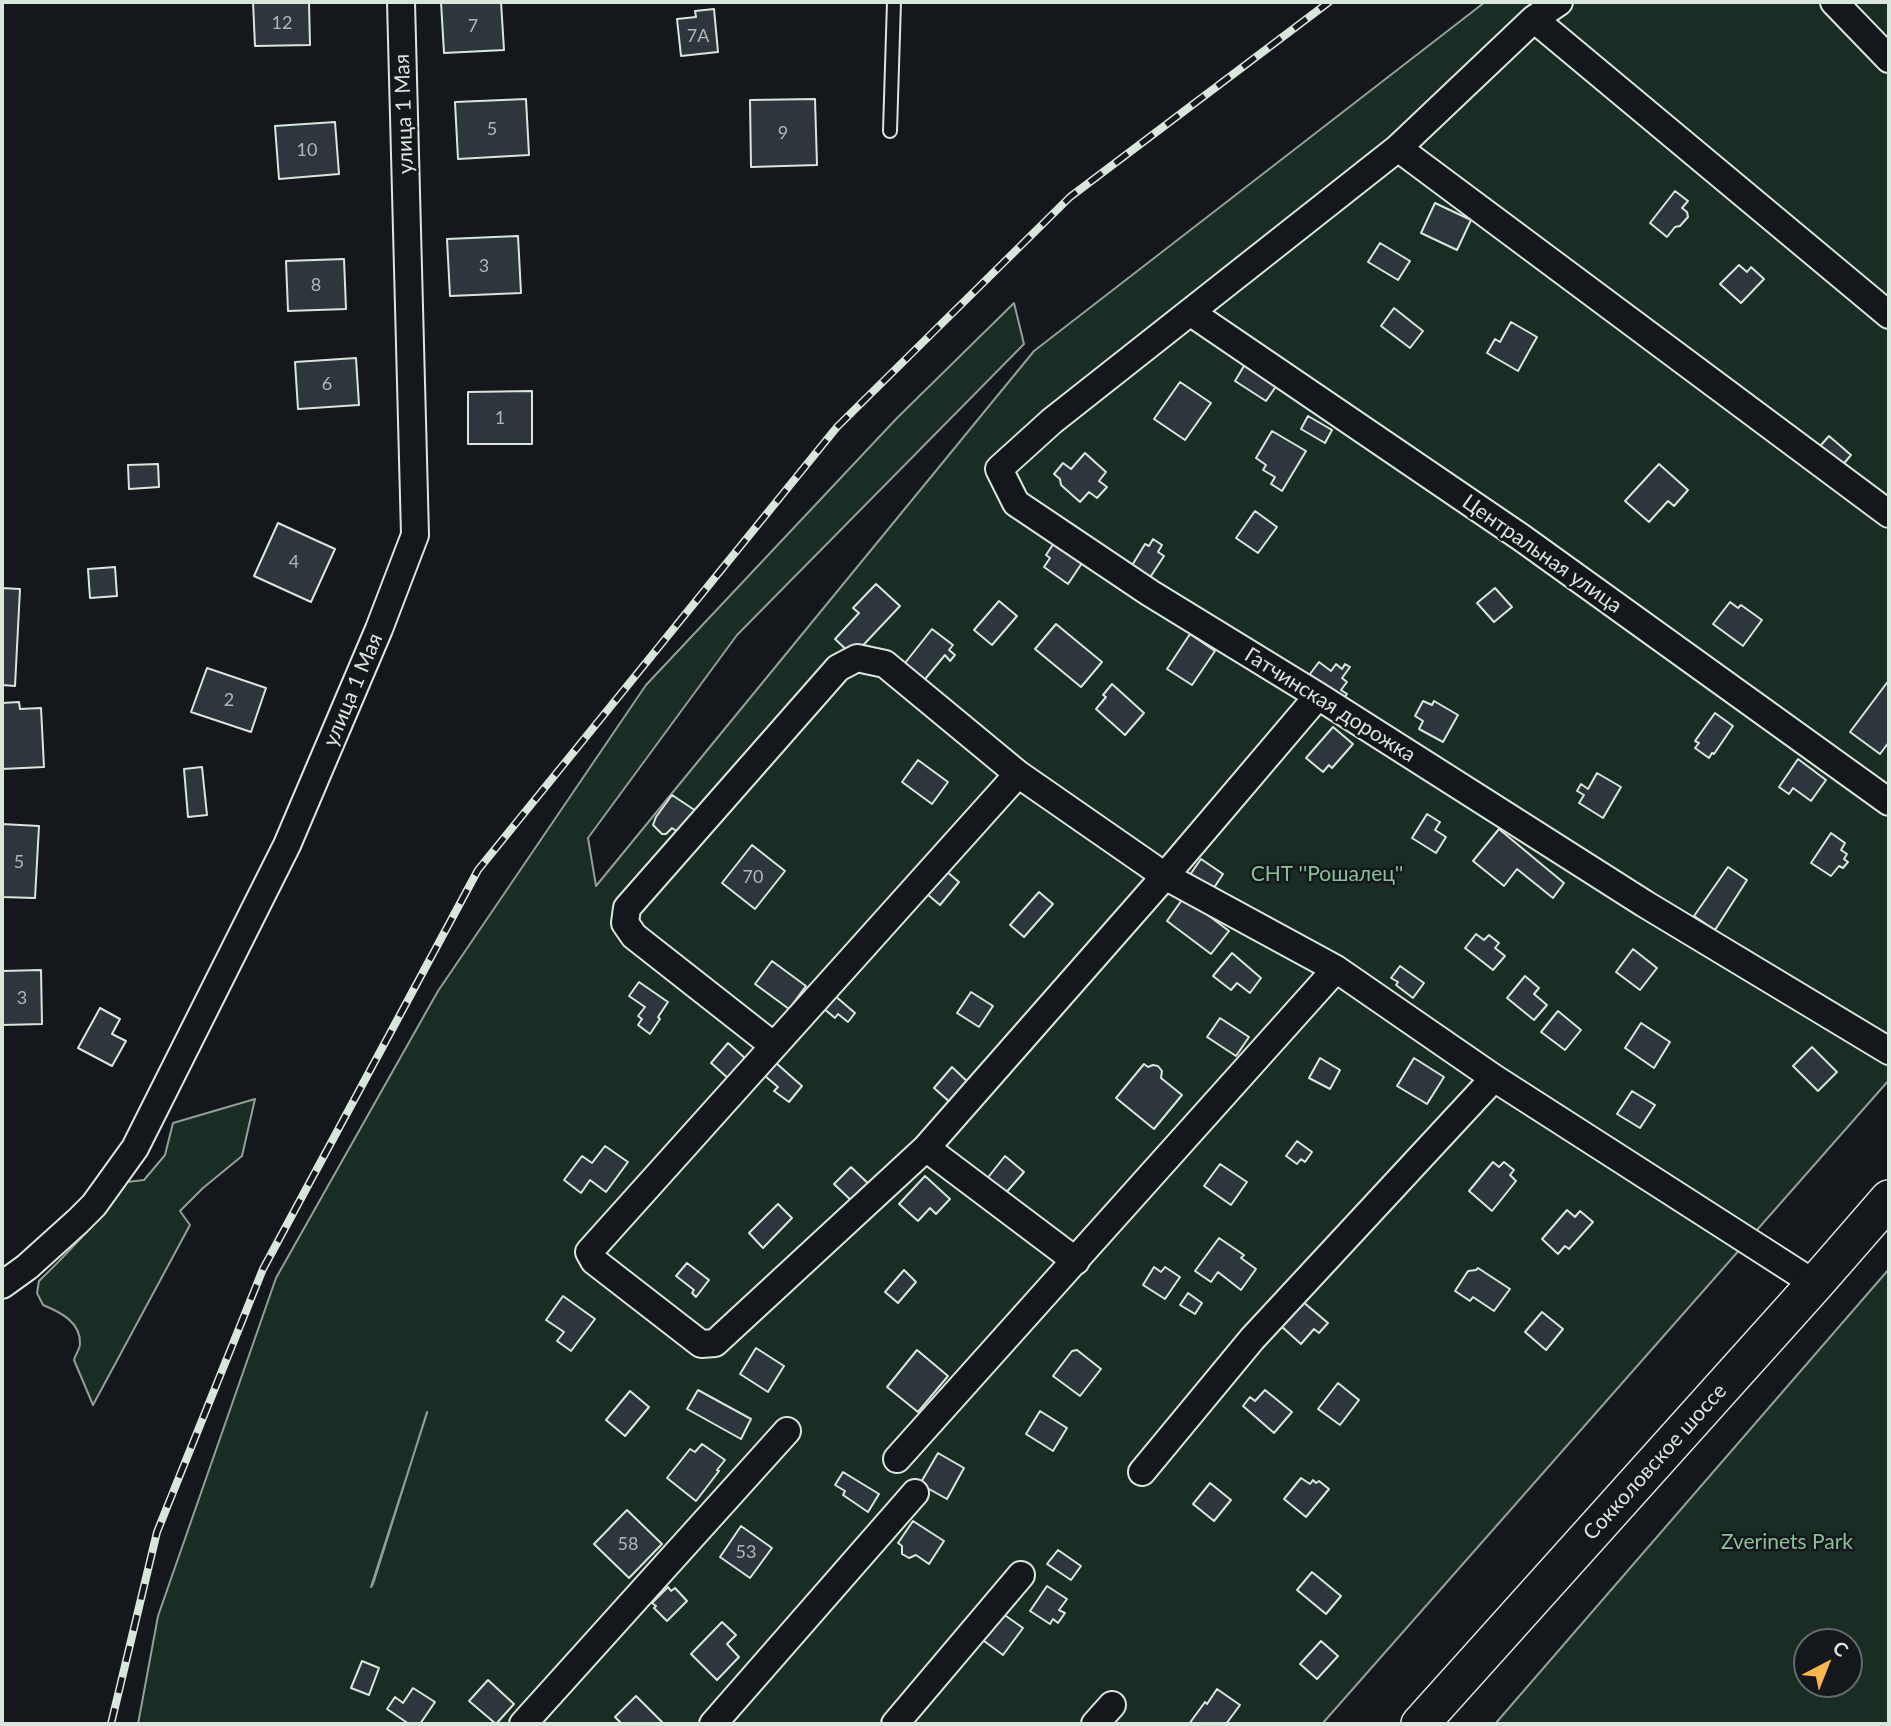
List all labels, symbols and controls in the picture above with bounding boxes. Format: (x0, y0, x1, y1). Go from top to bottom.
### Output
house number: 12 (272, 12, 292, 34)
house number: 7 (468, 15, 478, 37)
house number: 7А (687, 25, 709, 47)
street label: улица 1 Мая (389, 53, 419, 175)
house number: 5 (487, 118, 497, 140)
house number: 9 (778, 122, 788, 144)
house number: 10 (297, 139, 317, 161)
house number: 3 (479, 255, 489, 277)
house number: 8 (311, 274, 321, 296)
house number: 6 (322, 373, 332, 395)
house number: 1 (495, 407, 505, 429)
street label: Центральная улица (1457, 489, 1627, 619)
house number: 4 (289, 551, 299, 573)
street label: улица 1 Мая (318, 630, 388, 750)
street label: Гатчинская дорожка (1240, 642, 1420, 768)
house number: 2 (224, 689, 234, 711)
house number: 5 (14, 851, 24, 873)
park label: СНТ ''Рошалец'' (1251, 861, 1403, 887)
house number: 70 (743, 866, 763, 888)
house number: 3 (17, 987, 27, 1009)
street label: Сокколовское шоссе (1578, 1378, 1732, 1546)
park label: Zverinets Park (1721, 1529, 1853, 1555)
house number: 58 (618, 1533, 638, 1555)
house number: 53 (736, 1541, 756, 1563)
north arrow (1793, 1628, 1863, 1698)
text: С (1829, 1636, 1853, 1661)

